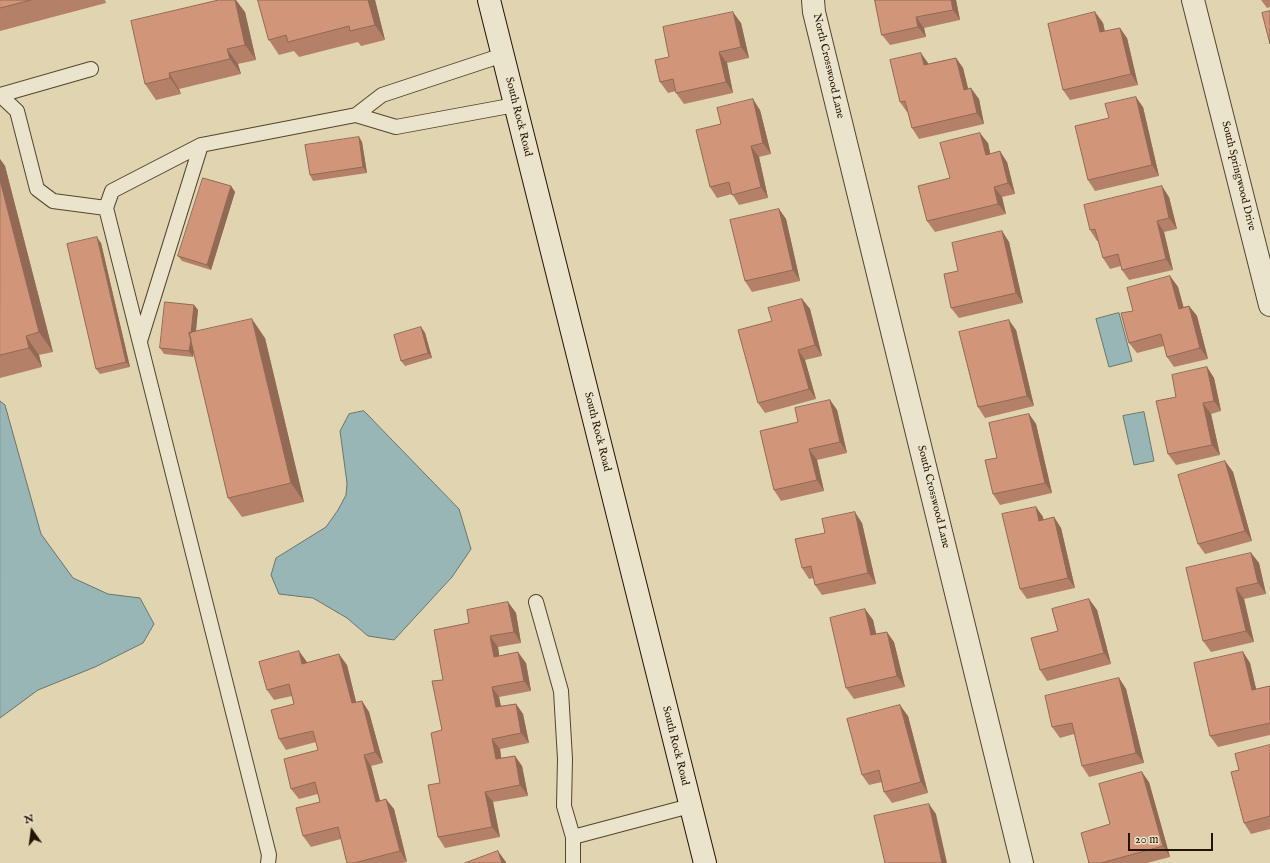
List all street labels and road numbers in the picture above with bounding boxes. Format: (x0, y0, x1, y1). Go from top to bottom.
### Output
street label: North Crosswood Lane (809, 12, 847, 120)
street label: South Rock Road (502, 76, 534, 158)
street label: South Springwood Drive (1218, 120, 1258, 232)
street label: South Rock Road (581, 391, 613, 473)
street label: South Crosswood Lane (914, 444, 952, 550)
street label: South Rock Road (659, 705, 691, 787)

